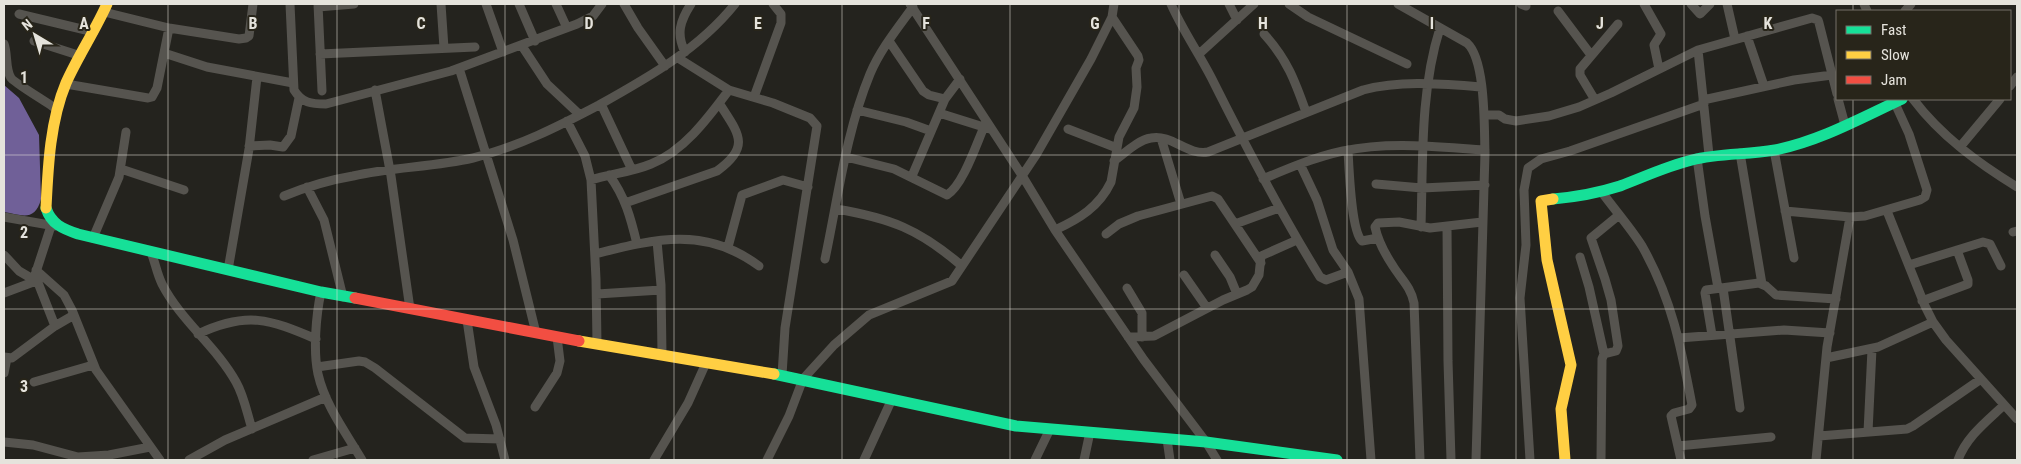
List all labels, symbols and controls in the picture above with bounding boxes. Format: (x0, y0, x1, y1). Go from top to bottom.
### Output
north arrow (10, 10, 60, 60)
legend (1836, 10, 2011, 100)
text: A (79, 14, 89, 33)
text: B (249, 14, 258, 33)
text: C (416, 14, 426, 33)
text: D (584, 14, 594, 33)
text: E (754, 14, 762, 33)
text: F (922, 14, 930, 33)
text: G (1090, 14, 1100, 33)
text: H (1258, 14, 1268, 33)
text: I (1430, 14, 1434, 33)
text: J (1596, 14, 1604, 33)
text: K (1764, 14, 1773, 33)
text: N (19, 16, 35, 34)
text: Fast (1881, 21, 1906, 39)
text: Slow (1881, 46, 1910, 64)
text: 1 (20, 68, 28, 87)
text: Jam (1881, 71, 1907, 89)
text: 2 (20, 223, 28, 242)
text: 3 (20, 377, 28, 396)

